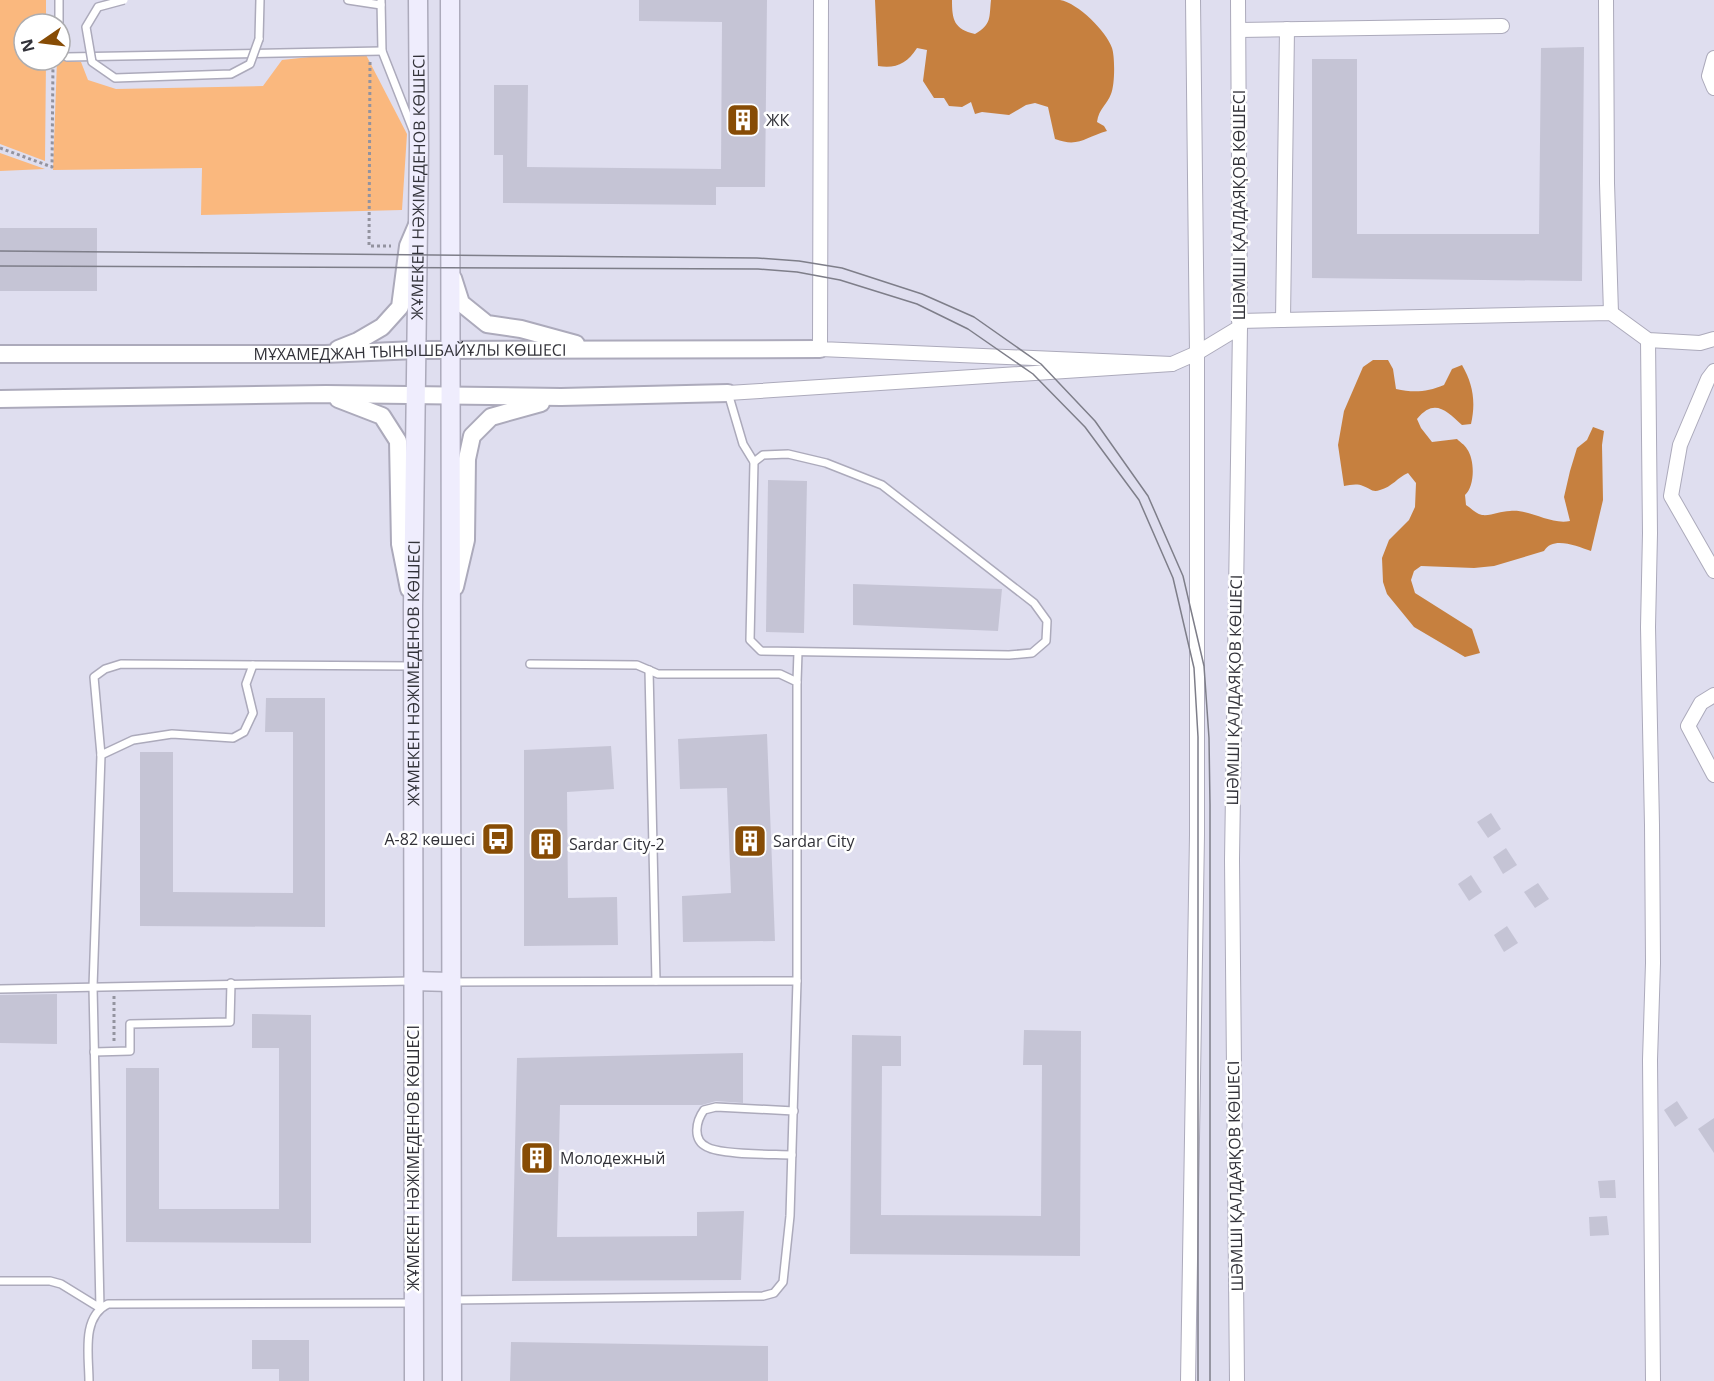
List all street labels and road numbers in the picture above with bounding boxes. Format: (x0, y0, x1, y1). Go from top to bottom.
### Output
street label: ЖҰМЕКЕН НӘЖІМЕДЕНОВ КӨШЕСІ (406, 54, 430, 320)
street label: ШӘМШІ ҚАЛДАЯҚОВ КӨШЕСІ (1228, 90, 1250, 320)
street label: МҰХАМЕДЖАН ТЫНЫШБАЙҰЛЫ КӨШЕСІ (254, 339, 566, 365)
street label: ЖҰМЕКЕН НӘЖІМЕДЕНОВ КӨШЕСІ (402, 540, 425, 806)
street label: ШӘМШІ ҚАЛДАЯҚОВ КӨШЕСІ (1221, 575, 1247, 805)
street label: ЖҰМЕКЕН НӘЖІМЕДЕНОВ КӨШЕСІ (402, 1025, 424, 1291)
street label: ШӘМШІ ҚАЛДАЯҚОВ КӨШЕСІ (1222, 1061, 1248, 1291)

